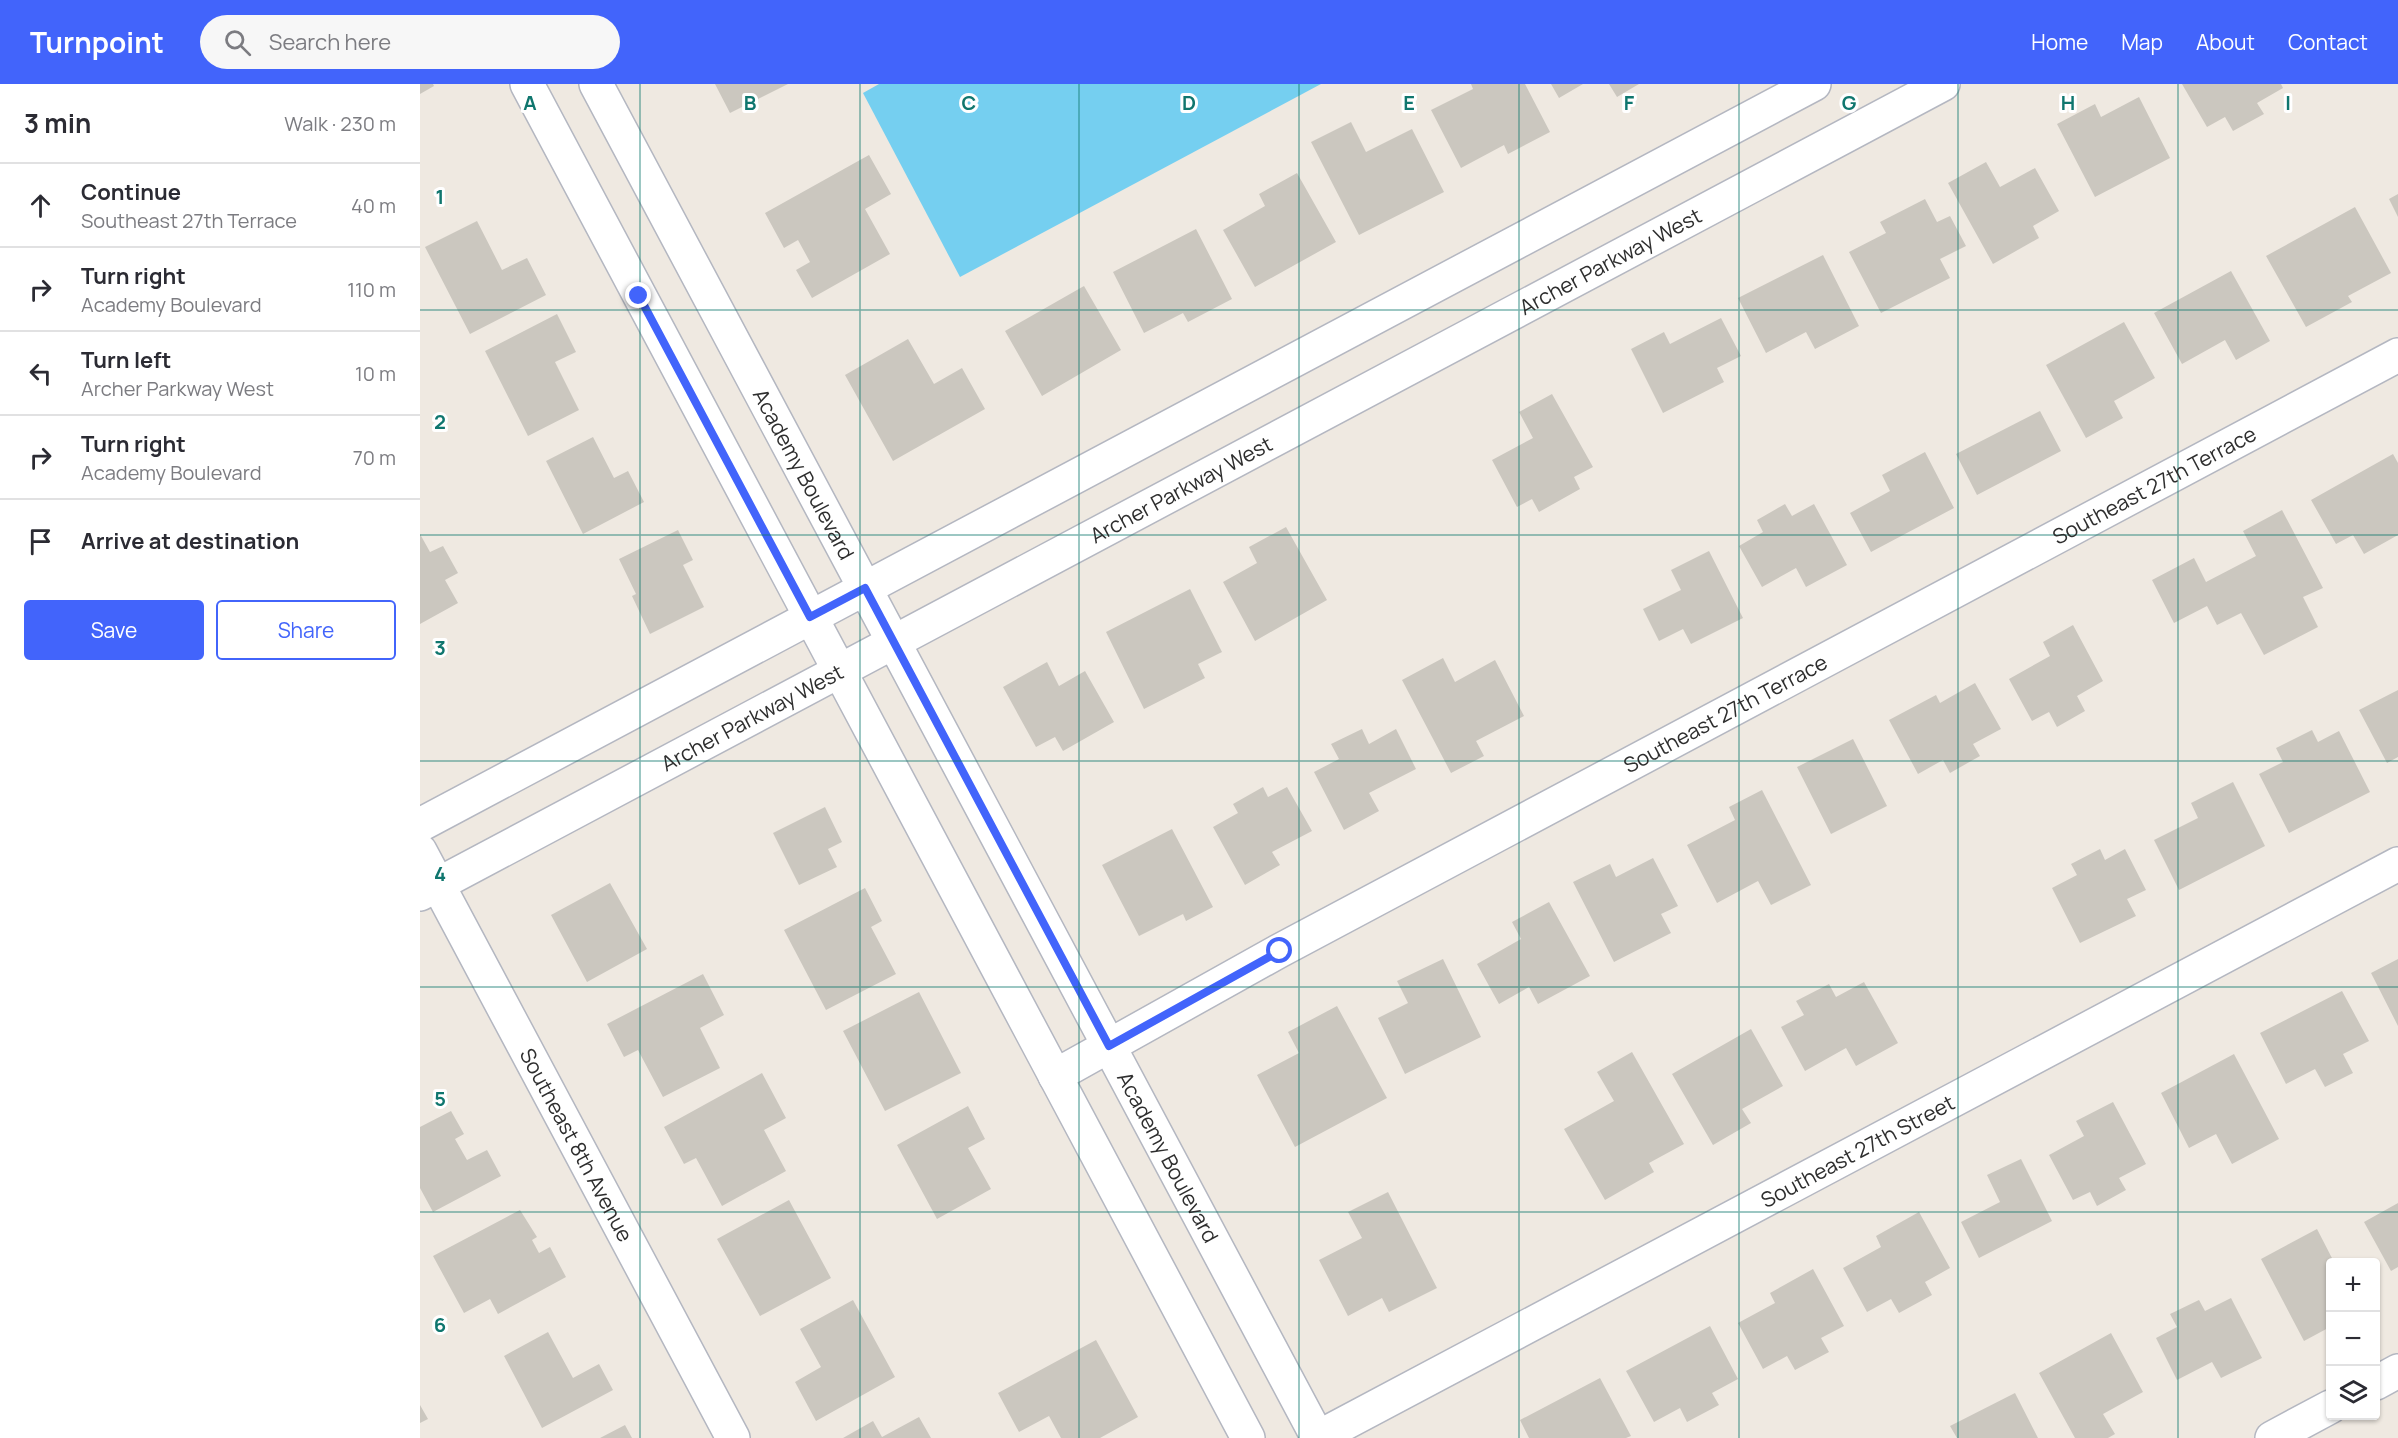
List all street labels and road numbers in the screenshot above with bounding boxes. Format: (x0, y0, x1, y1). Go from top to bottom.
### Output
street label: Archer Parkway West (1514, 201, 1706, 321)
street label: Academy Boulevard (747, 384, 861, 564)
street label: Southeast 27th Terrace (2047, 419, 2261, 551)
street label: Archer Parkway West (1085, 429, 1277, 549)
street label: Southeast 27th Terrace (1618, 648, 1832, 779)
street label: Archer Parkway West (656, 657, 848, 777)
street label: Southeast 8th Avenue (514, 1043, 640, 1246)
street label: Academy Boulevard (1111, 1067, 1225, 1247)
street label: Southeast 27th Street (1756, 1088, 1959, 1214)

